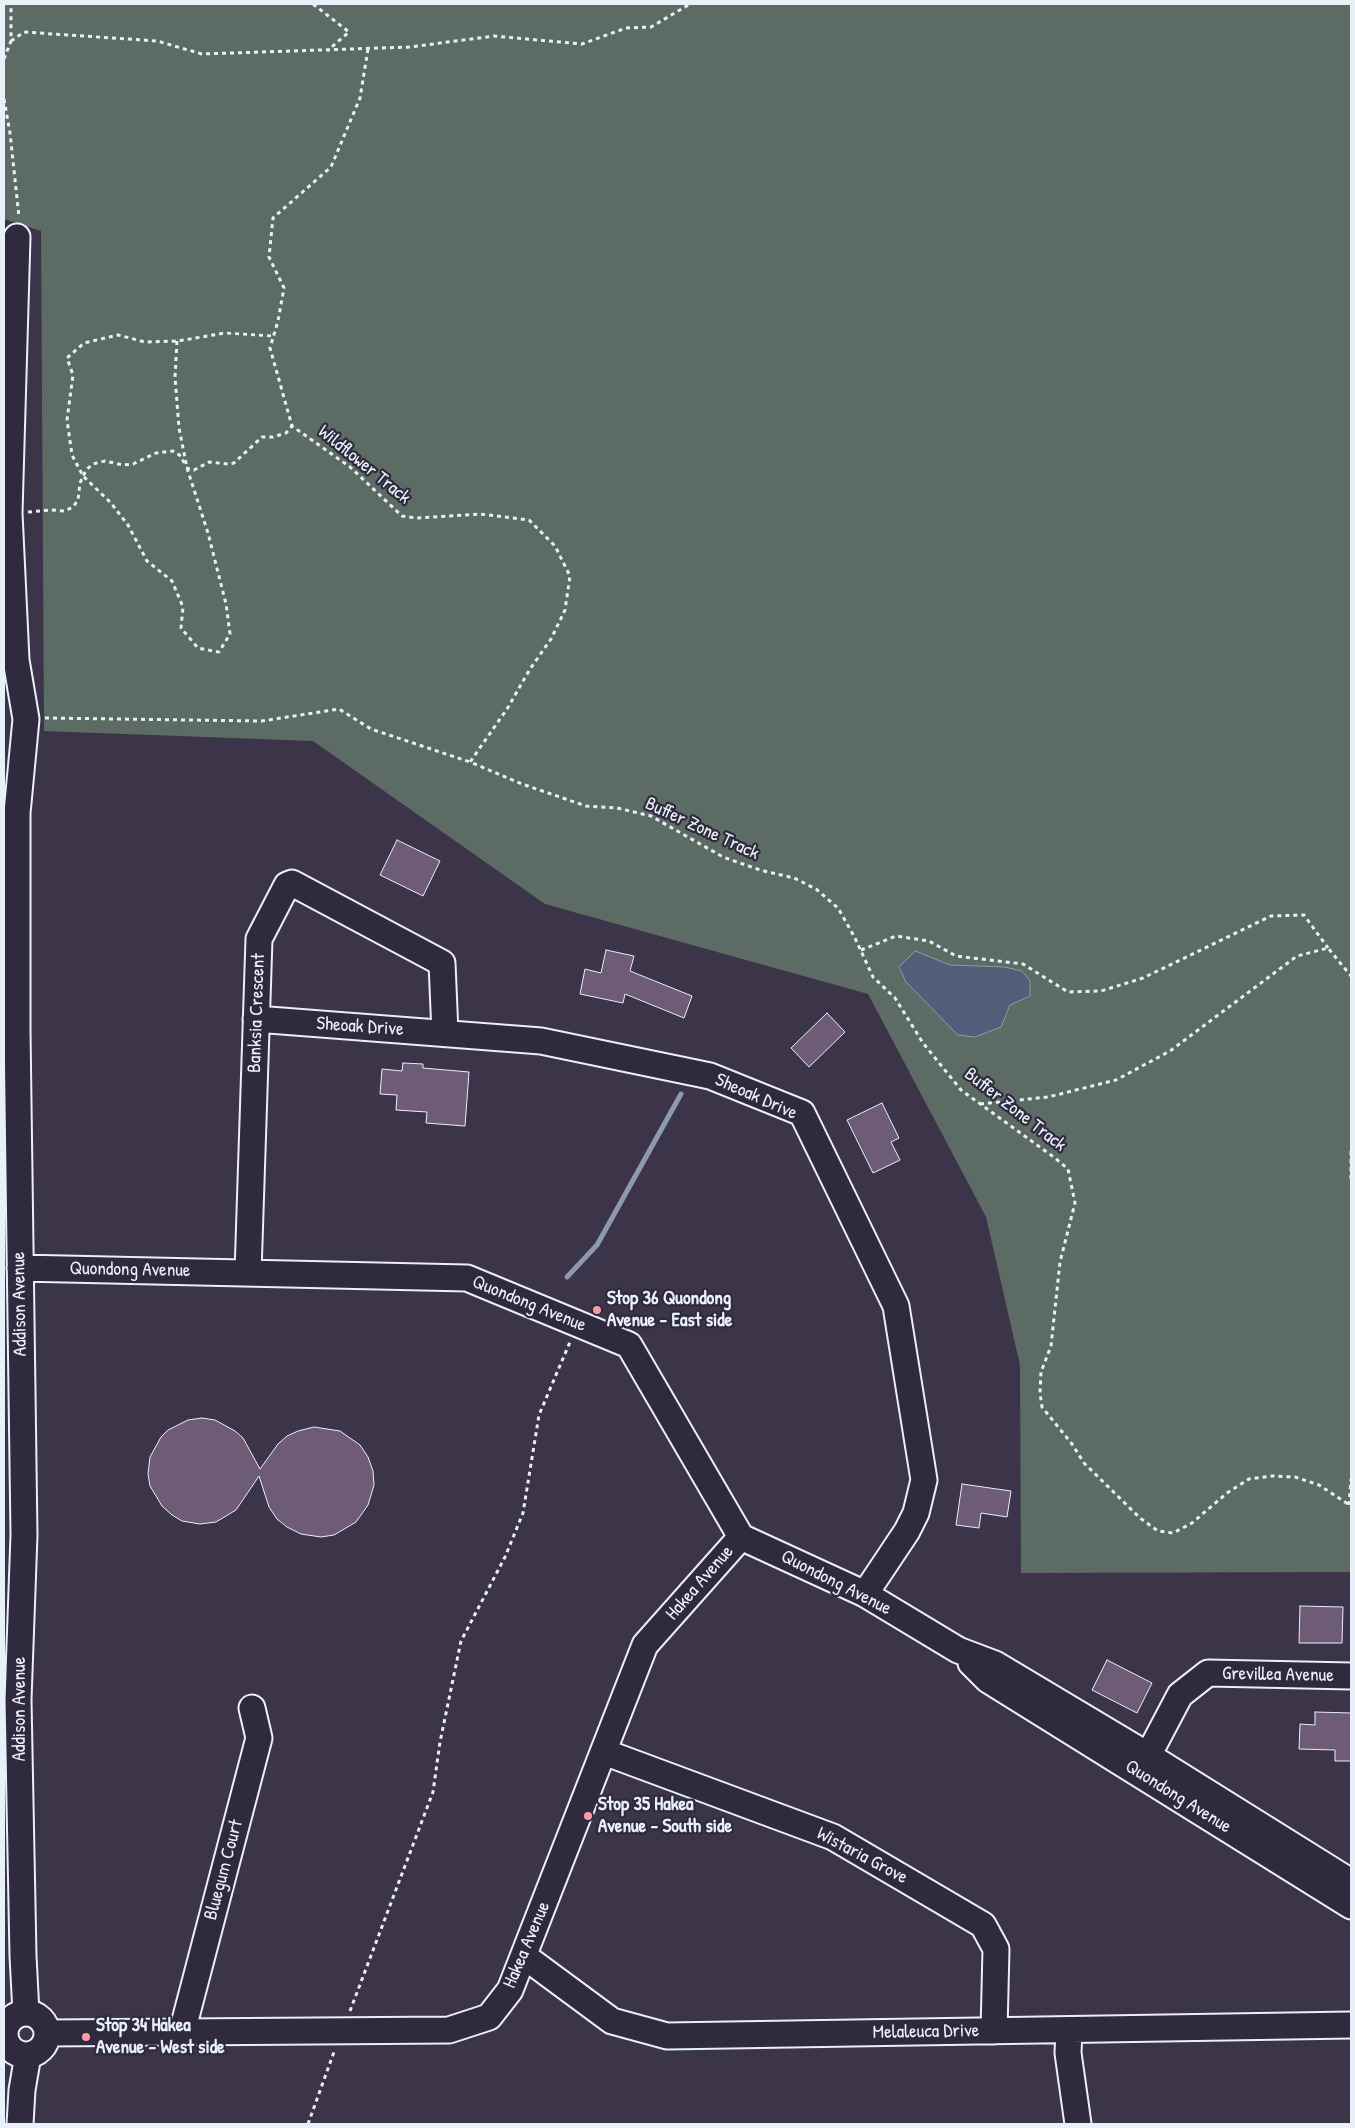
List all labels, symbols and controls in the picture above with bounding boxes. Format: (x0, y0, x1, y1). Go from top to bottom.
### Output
street label: Wildflower Track (313, 421, 415, 509)
street label: Buffer Zone Track (641, 793, 763, 865)
street label: Banksia Crescent (244, 953, 270, 1073)
street label: Sheoak Drive (316, 1013, 404, 1041)
street label: Buffer Zone Track (959, 1063, 1071, 1157)
street label: Sheoak Drive (711, 1069, 801, 1125)
street label: Addison Avenue (8, 1252, 32, 1356)
street label: Quondong Avenue (69, 1258, 191, 1282)
street label: Quondong Avenue (469, 1271, 589, 1337)
place label: Stop 36 Quondong Avenue - East side (607, 1288, 732, 1332)
marker: Stop 36 Quondong Avenue - East side (591, 1304, 603, 1316)
street label: Hakea Avenue (661, 1541, 739, 1625)
street label: Quondong Avenue (777, 1545, 895, 1621)
street label: Addison Avenue (9, 1657, 31, 1761)
street label: Grevillea Avenue (1222, 1663, 1334, 1687)
street label: Quondong Avenue (1121, 1755, 1235, 1839)
place label: Stop 35 Hakea Avenue - South side (598, 1794, 732, 1838)
marker: Stop 35 Hakea Avenue - South side (582, 1810, 594, 1822)
street label: Bluegum Court (200, 1817, 248, 1923)
street label: Wistaria Grove (813, 1822, 911, 1890)
street label: Hakea Avenue (499, 1898, 555, 1992)
place label: Stop 34 Hakea Avenue - West side (96, 2015, 225, 2059)
street label: Melaleuca Drive (873, 2020, 979, 2044)
marker: Stop 34 Hakea Avenue - West side (80, 2031, 92, 2043)

